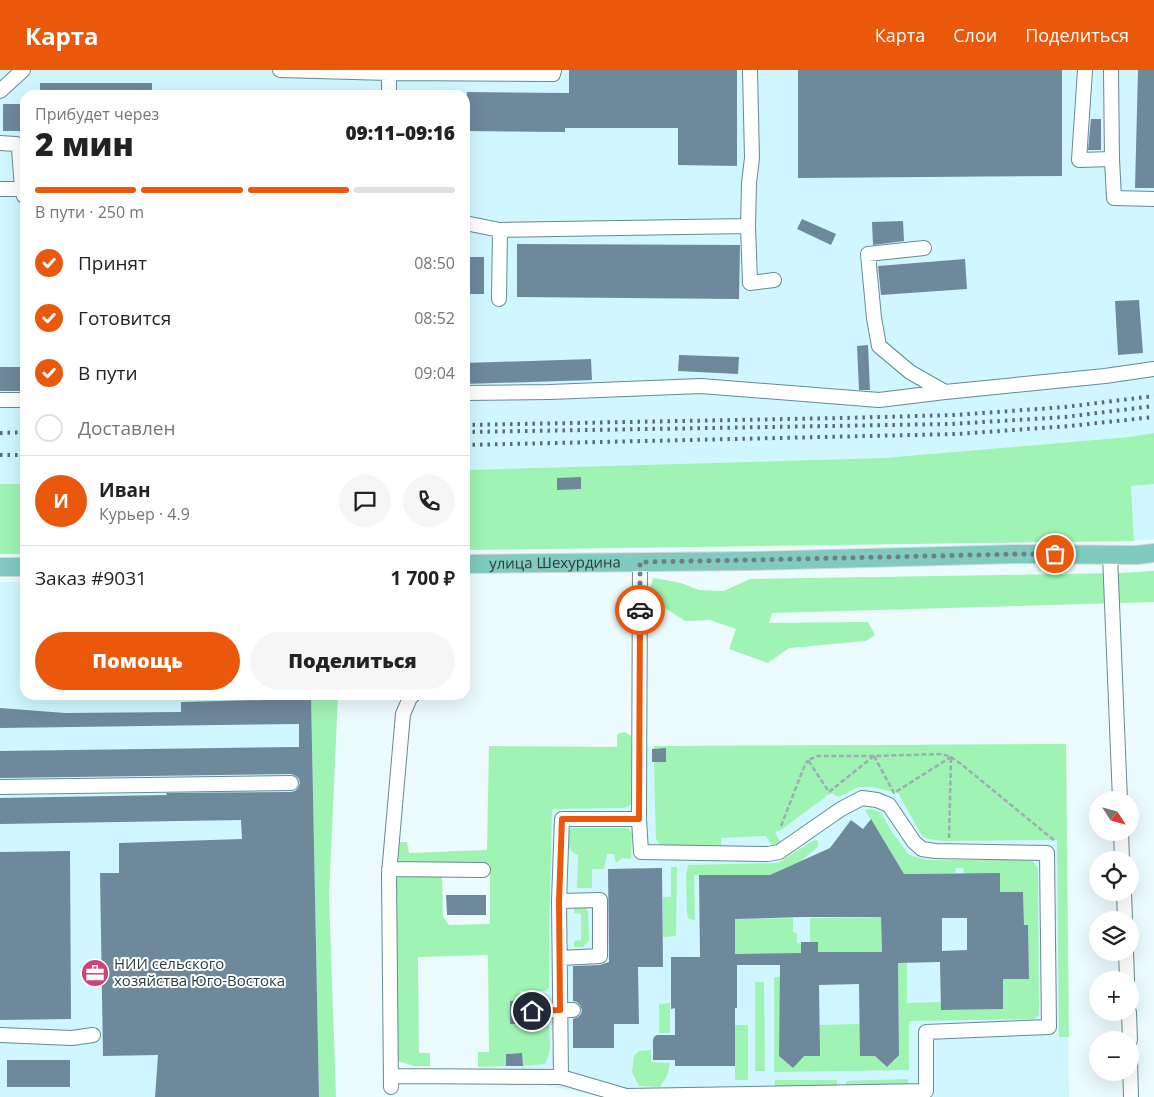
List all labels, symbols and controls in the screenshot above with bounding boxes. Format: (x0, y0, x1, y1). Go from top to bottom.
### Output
text: Карта (25, 19, 99, 52)
text: Карта (875, 23, 925, 47)
text: Слои (953, 23, 997, 47)
text: Поделиться (1025, 23, 1129, 47)
text: Прибудет через (35, 103, 159, 125)
text: 09:11–09:16 (345, 120, 455, 146)
text: 2 мин (35, 122, 134, 165)
text: В пути · 250 m (35, 201, 144, 223)
icon: check (35, 249, 63, 277)
text: Принят (78, 250, 147, 276)
text: 08:50 (414, 252, 455, 274)
icon: check (35, 304, 63, 332)
text: Готовится (78, 305, 171, 331)
text: 08:52 (414, 307, 455, 329)
icon: check (35, 359, 63, 387)
text: В пути (78, 360, 138, 386)
text: 09:04 (414, 362, 455, 384)
text: Доставлен (78, 415, 176, 441)
button: chat (339, 475, 391, 527)
button: phone (403, 475, 455, 527)
text: Иван (99, 477, 151, 503)
text: И (53, 488, 69, 514)
text: Курьер · 4.9 (99, 503, 190, 525)
pin (1034, 533, 1076, 575)
icon: bag (1041, 540, 1069, 568)
street label: улица Шехурдина (489, 551, 621, 573)
text: Заказ #9031 (35, 565, 147, 591)
text: 1 700 ₽ (391, 565, 455, 591)
courier (615, 585, 665, 635)
icon: car (626, 596, 654, 624)
button: Помощь (35, 632, 240, 690)
button: Поделиться (250, 632, 455, 690)
north arrow (1089, 791, 1139, 841)
map controls (1089, 791, 1139, 1081)
button: locate (1089, 851, 1139, 901)
button: layers (1089, 911, 1139, 961)
place label: НИИ сельского хозяйства Юго-Востока (114, 953, 285, 990)
office icon: НИИ сельского хозяйства Юго-Востока (80, 958, 110, 988)
button: + (1089, 971, 1139, 1021)
pin (511, 990, 553, 1032)
icon: home (518, 997, 546, 1025)
button: − (1089, 1031, 1139, 1081)

